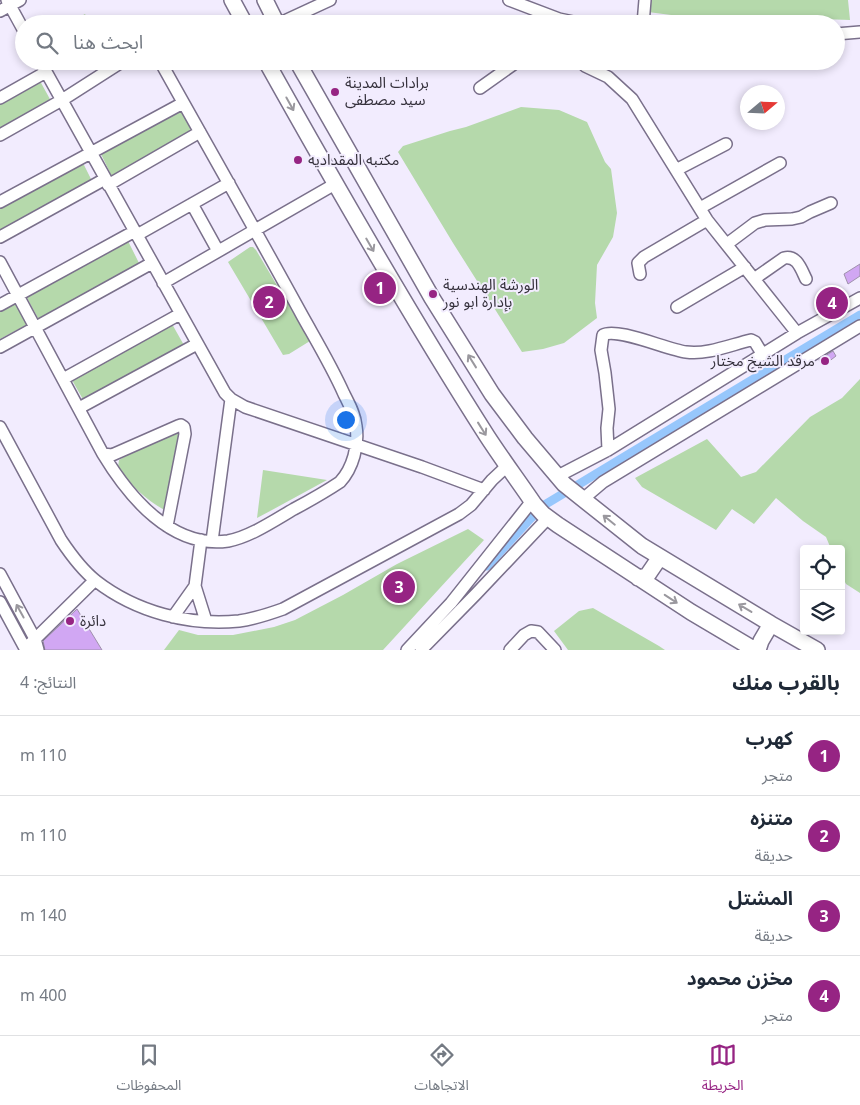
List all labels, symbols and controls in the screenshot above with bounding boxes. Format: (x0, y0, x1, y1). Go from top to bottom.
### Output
search box (15, 15, 845, 70)
text: ابحث هنا (73, 23, 143, 63)
icon: search (33, 29, 61, 57)
place label: برادات المدينة سيد مصطفى (345, 67, 429, 116)
north arrow (740, 85, 785, 130)
marker: برادات المدينة سيد مصطفى (329, 86, 341, 98)
one-way arrow (285, 96, 295, 111)
place label: مكتبه المقداديه (308, 144, 399, 176)
marker: مكتبه المقداديه (292, 154, 304, 166)
one-way arrow (366, 237, 376, 252)
pin: 1 (364, 269, 396, 307)
place label: الورشة الهندسية بإدارة ابو نور (442, 269, 538, 318)
pin: 2 (253, 283, 285, 321)
pin: 4 (816, 284, 848, 322)
marker: الورشة الهندسية بإدارة ابو نور (427, 288, 439, 300)
place label: مرقد الشيخ مختار (710, 345, 815, 377)
one-way arrow (466, 355, 476, 369)
marker: مرقد الشيخ مختار (819, 355, 831, 367)
your location (333, 407, 359, 433)
one-way arrow (478, 421, 488, 435)
one-way arrow (602, 514, 615, 525)
map controls (800, 545, 845, 635)
button: locate (800, 545, 845, 590)
pin: 3 (383, 568, 415, 606)
button: layers (800, 590, 845, 635)
one-way arrow (663, 595, 677, 605)
one-way arrow (738, 603, 752, 613)
one-way arrow (15, 605, 25, 619)
place label: دائرة (80, 605, 106, 637)
marker: دائرة (64, 615, 76, 627)
text: بالقرب منك (732, 661, 840, 705)
text: النتائج: 4 (20, 666, 76, 700)
text: كهرب (746, 719, 793, 759)
text: 110 m (20, 739, 67, 773)
text: 1 (819, 740, 829, 774)
text: متجر (762, 759, 793, 793)
text: متنزه (750, 799, 793, 839)
text: 110 m (20, 819, 67, 853)
text: 2 (819, 820, 829, 854)
text: حديقة (755, 839, 793, 873)
text: المشتل (728, 879, 793, 919)
text: 140 m (20, 899, 67, 933)
text: 3 (819, 900, 829, 934)
text: حديقة (755, 919, 793, 953)
text: مخزن محمود (687, 959, 793, 999)
text: 400 m (20, 979, 67, 1013)
text: 4 (819, 980, 829, 1014)
text: متجر (762, 999, 793, 1033)
tab: المحفوظات (116, 1041, 181, 1100)
tab: الاتجاهات (414, 1041, 469, 1100)
tab: الخريطة (702, 1041, 744, 1100)

